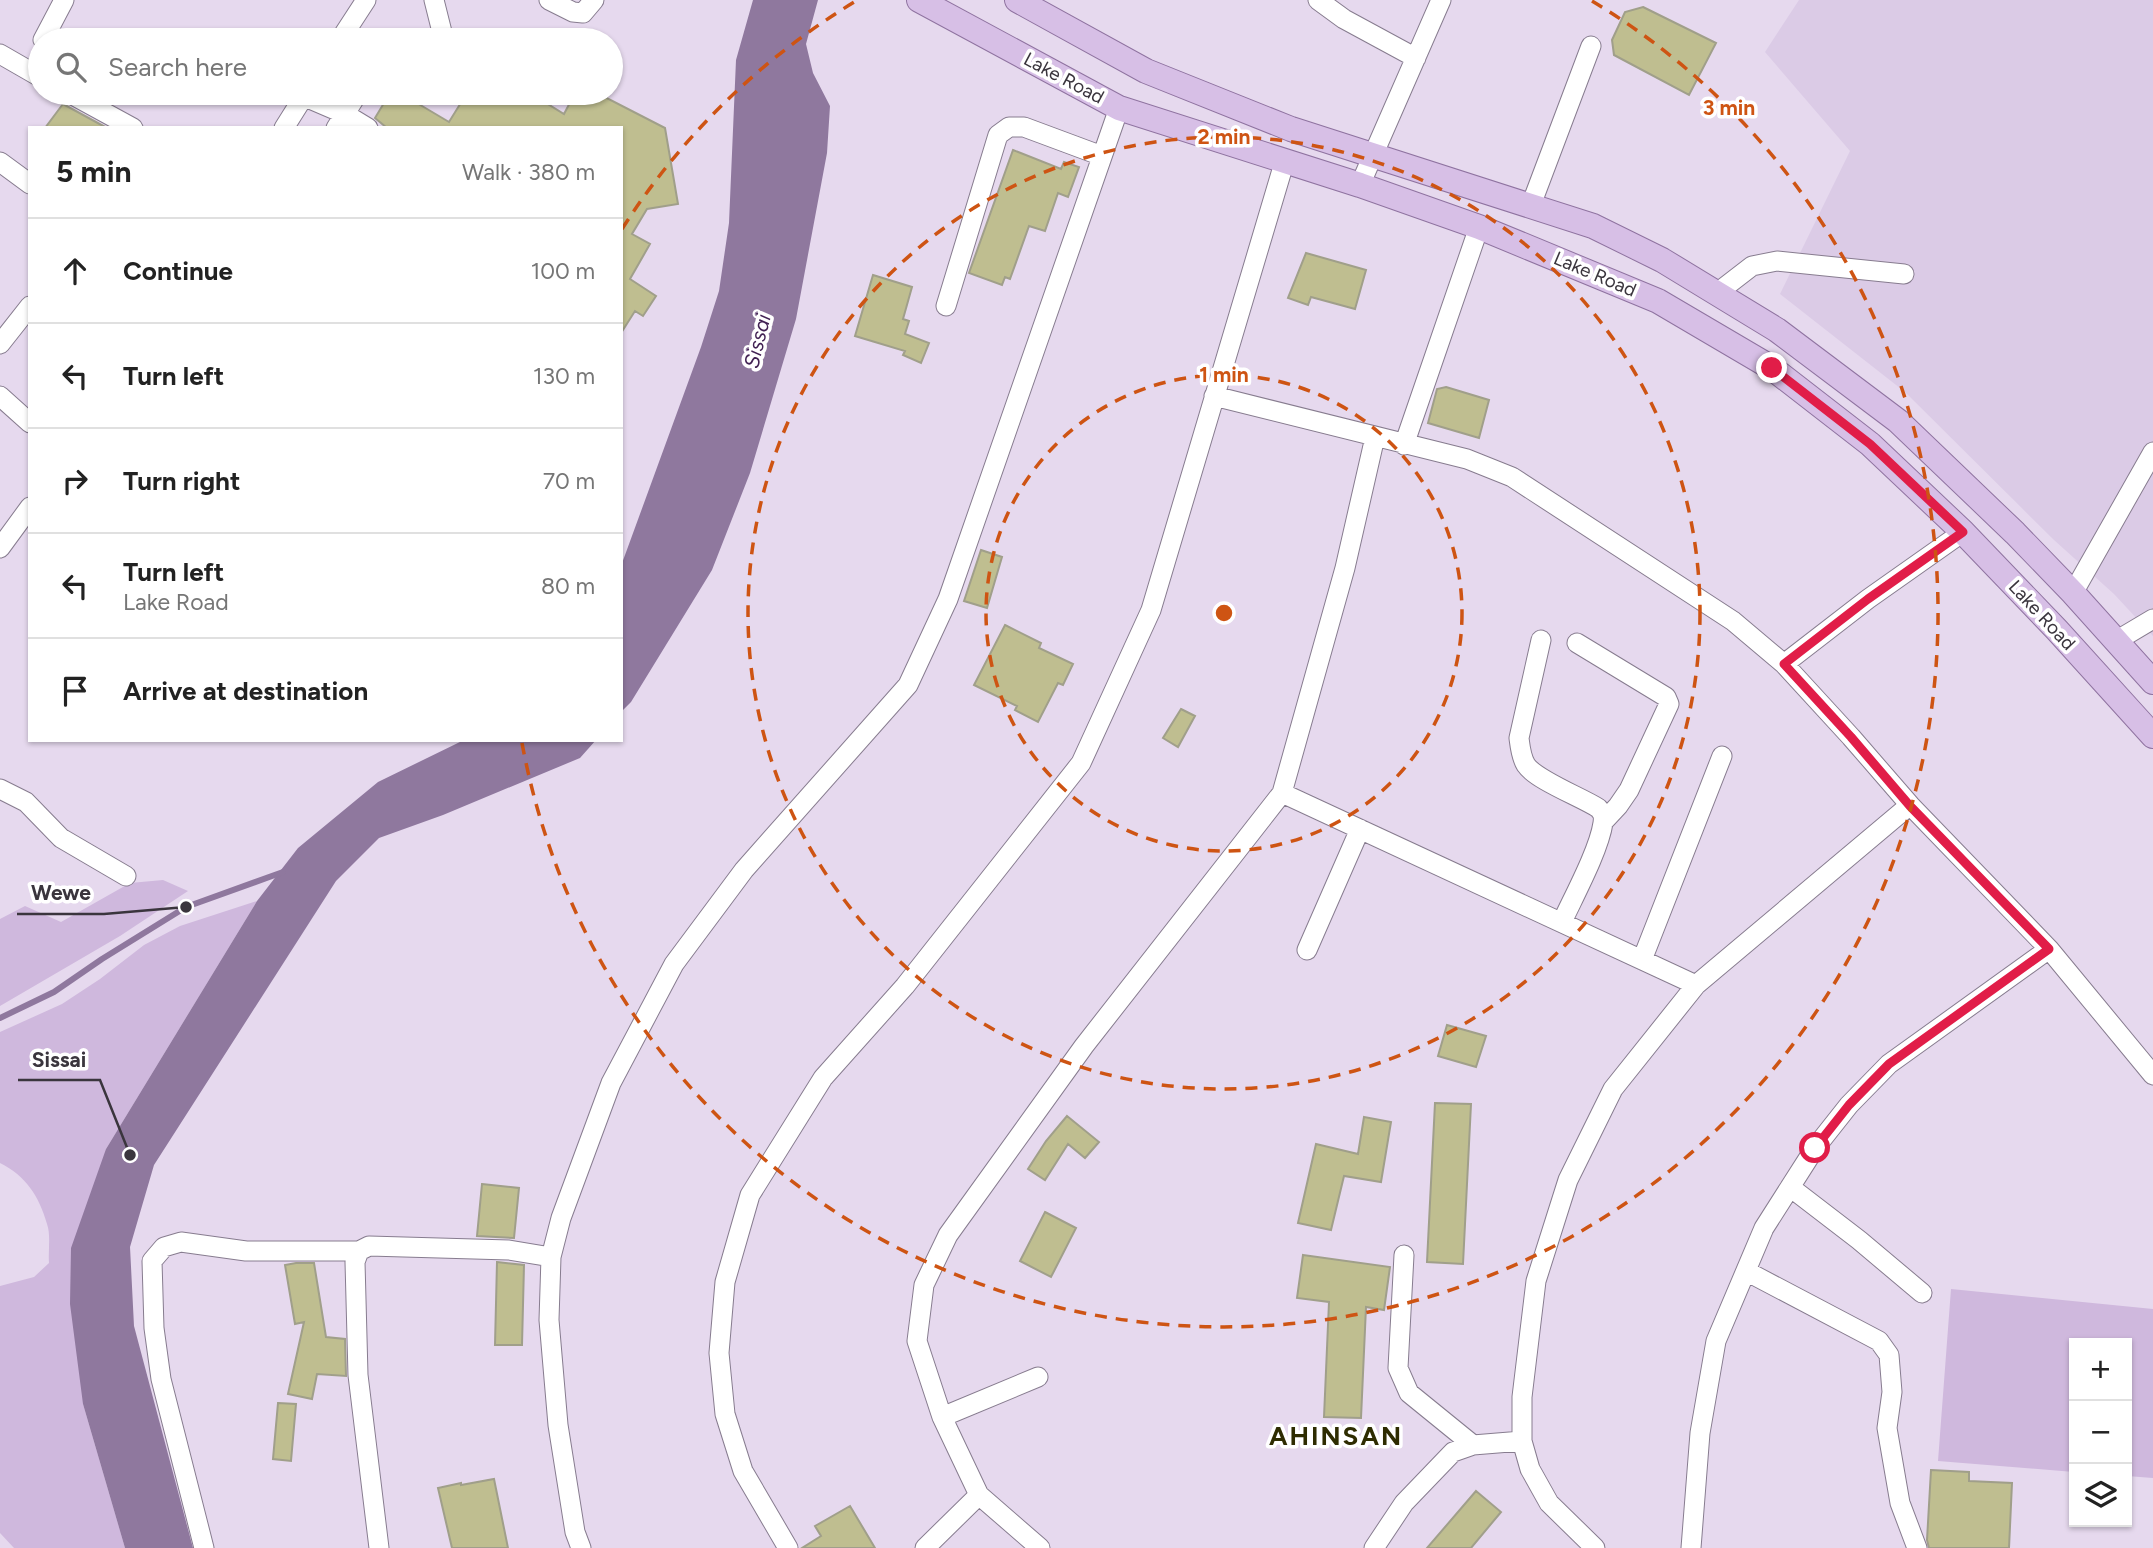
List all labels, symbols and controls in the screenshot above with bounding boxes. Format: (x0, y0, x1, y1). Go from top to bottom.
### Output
search box (28, 28, 623, 105)
street label: Lake Road (1020, 47, 1108, 109)
icon: search (52, 48, 90, 86)
text: Search here (108, 51, 247, 83)
text: 3 min (1703, 95, 1755, 120)
text: 2 min (1198, 124, 1250, 149)
text: 5 min (56, 153, 132, 190)
text: Walk · 380 m (462, 158, 595, 186)
street label: Lake Road (1550, 246, 1640, 302)
icon: ahead (56, 252, 94, 290)
text: Continue (123, 255, 233, 287)
text: 100 m (531, 257, 595, 285)
water label: Sissai (738, 311, 776, 371)
route end (1756, 352, 1787, 383)
icon: left (56, 357, 94, 395)
text: Turn left (123, 360, 224, 392)
text: 130 m (533, 362, 595, 390)
text: 1 min (1199, 362, 1249, 387)
icon: right (56, 462, 94, 500)
text: Turn right (123, 465, 240, 497)
text: 70 m (543, 467, 595, 495)
text: Turn left (123, 556, 224, 588)
icon: left (56, 567, 94, 605)
text: 80 m (541, 572, 595, 600)
street label: Lake Road (2004, 575, 2080, 655)
text: Lake Road (123, 588, 229, 616)
centre of rings (1212, 601, 1236, 625)
icon: arrive (56, 672, 94, 710)
text: Arrive at destination (123, 675, 368, 707)
callout: Wewe (17, 872, 104, 914)
text: Wewe (31, 880, 91, 905)
callout: Sissai (18, 1038, 100, 1080)
text: Sissai (32, 1047, 86, 1072)
route start (1799, 1132, 1830, 1163)
map controls (2069, 1338, 2132, 1527)
button: + (2069, 1338, 2132, 1401)
button: − (2069, 1401, 2132, 1464)
district label: AHINSAN (1269, 1420, 1403, 1452)
button: layers (2069, 1464, 2132, 1527)

